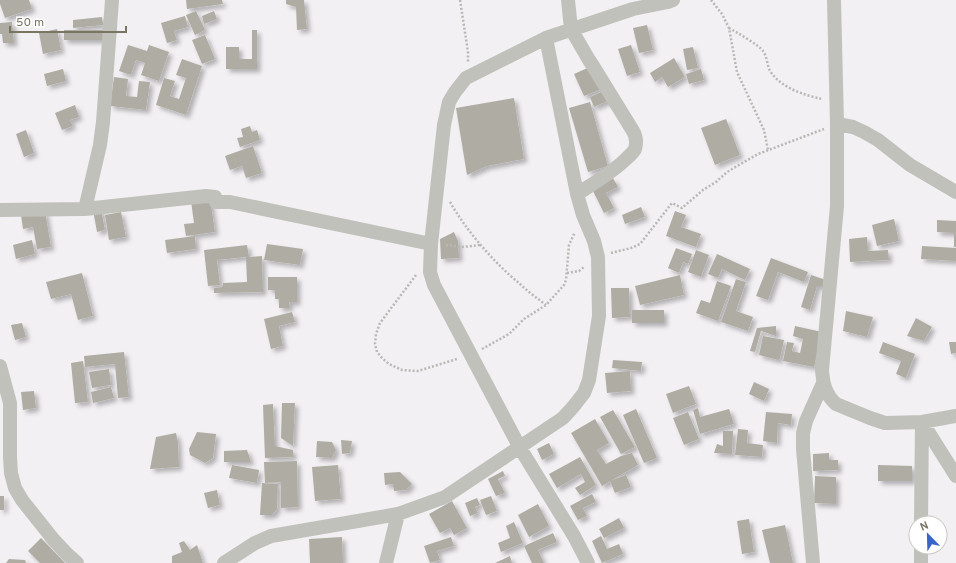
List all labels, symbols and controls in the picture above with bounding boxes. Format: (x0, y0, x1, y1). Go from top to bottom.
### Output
scale bar (10, 8, 126, 34)
text: 50 m (16, 15, 44, 31)
north arrow (908, 515, 948, 555)
text: N (918, 519, 931, 535)

